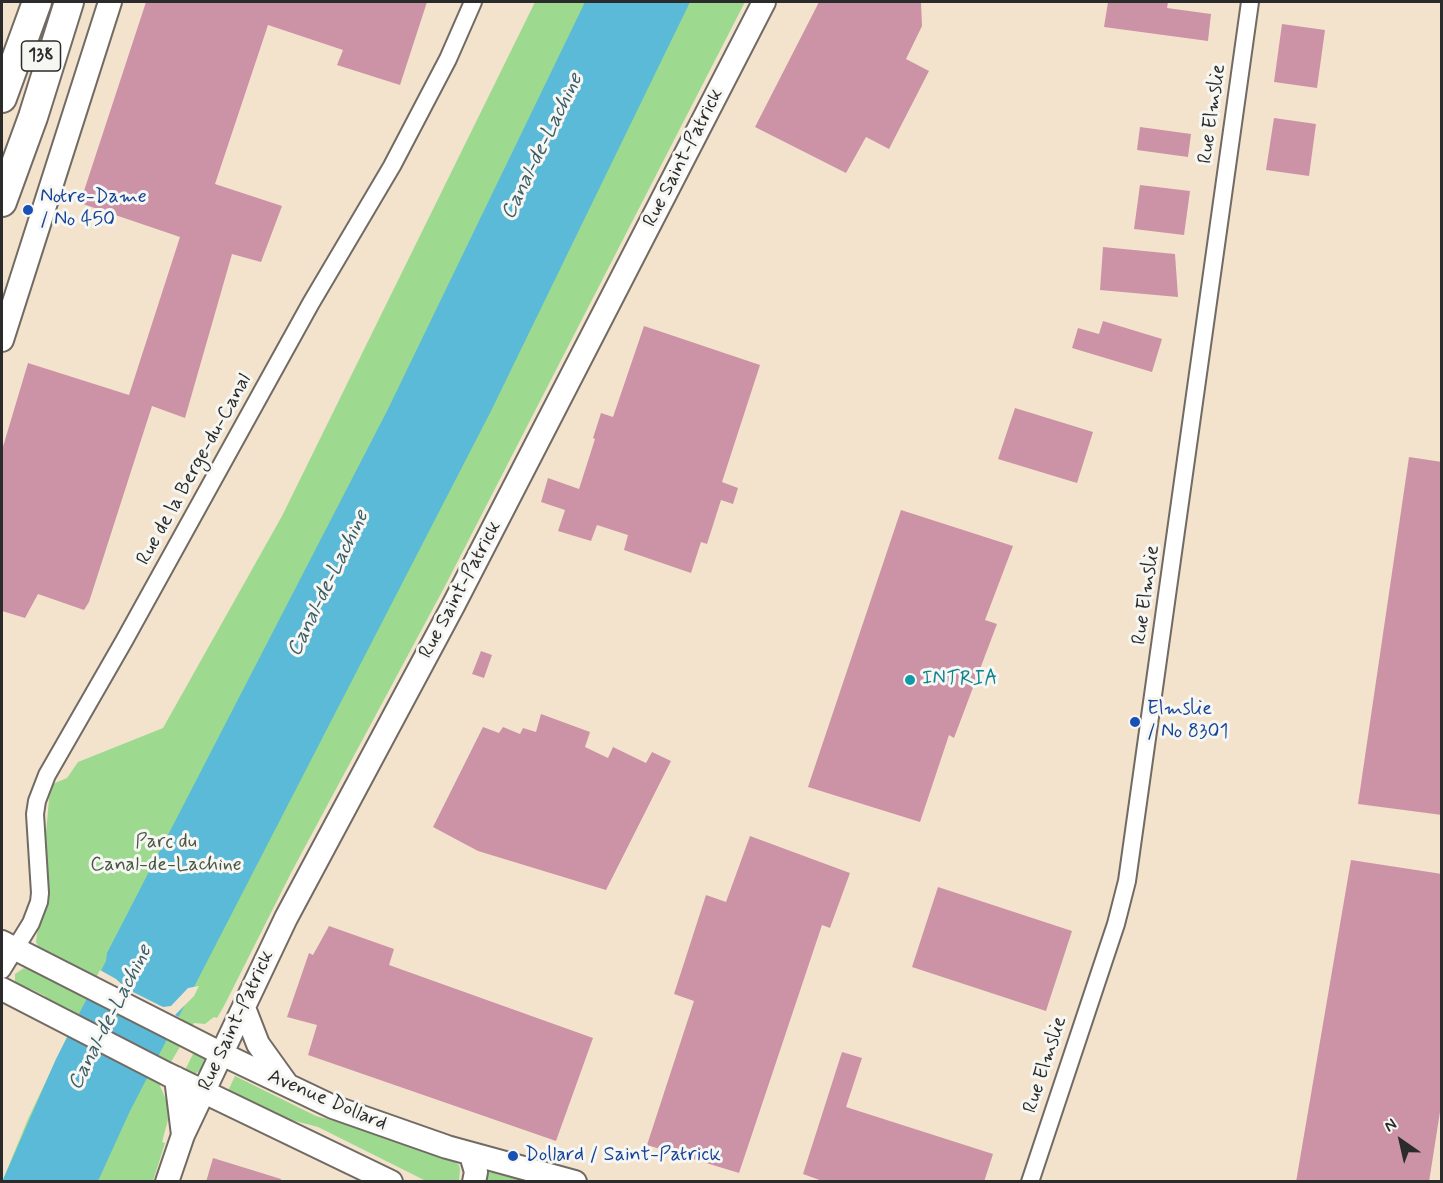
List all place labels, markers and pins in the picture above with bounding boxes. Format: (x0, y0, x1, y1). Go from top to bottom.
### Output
place label: Notre-Dame / No 450 (40, 186, 147, 233)
marker: Notre-Dame / No 450 (21, 203, 35, 217)
place label: INTRIA (922, 668, 998, 692)
marker: INTRIA (903, 673, 917, 687)
place label: Elmslie / No 8301 (1147, 698, 1228, 745)
marker: Elmslie / No 8301 (1128, 715, 1142, 729)
place label: Dollard / Saint-Patrick (525, 1144, 721, 1168)
marker: Dollard / Saint-Patrick (506, 1149, 520, 1163)

